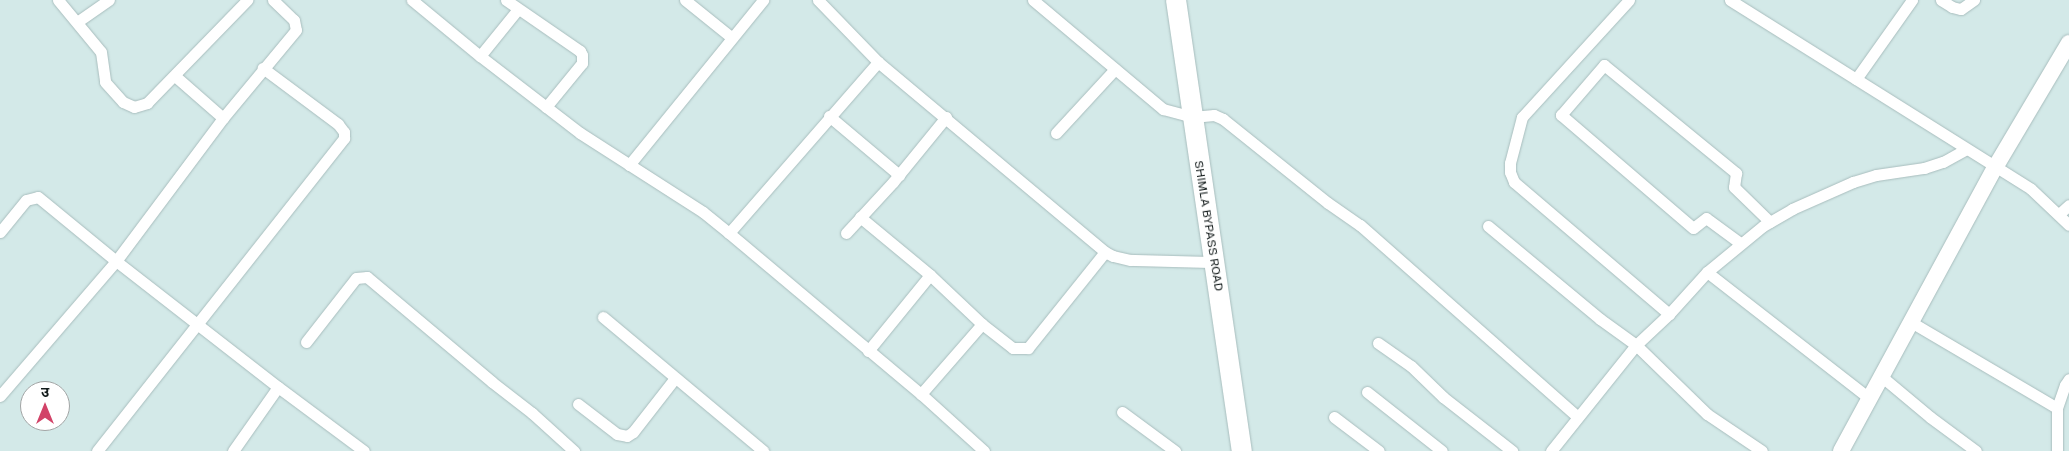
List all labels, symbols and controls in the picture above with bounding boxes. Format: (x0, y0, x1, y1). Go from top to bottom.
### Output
street label: SHIMLA BYPASS ROAD (1191, 160, 1225, 292)
north arrow (20, 381, 70, 431)
text: उ (41, 384, 49, 400)

